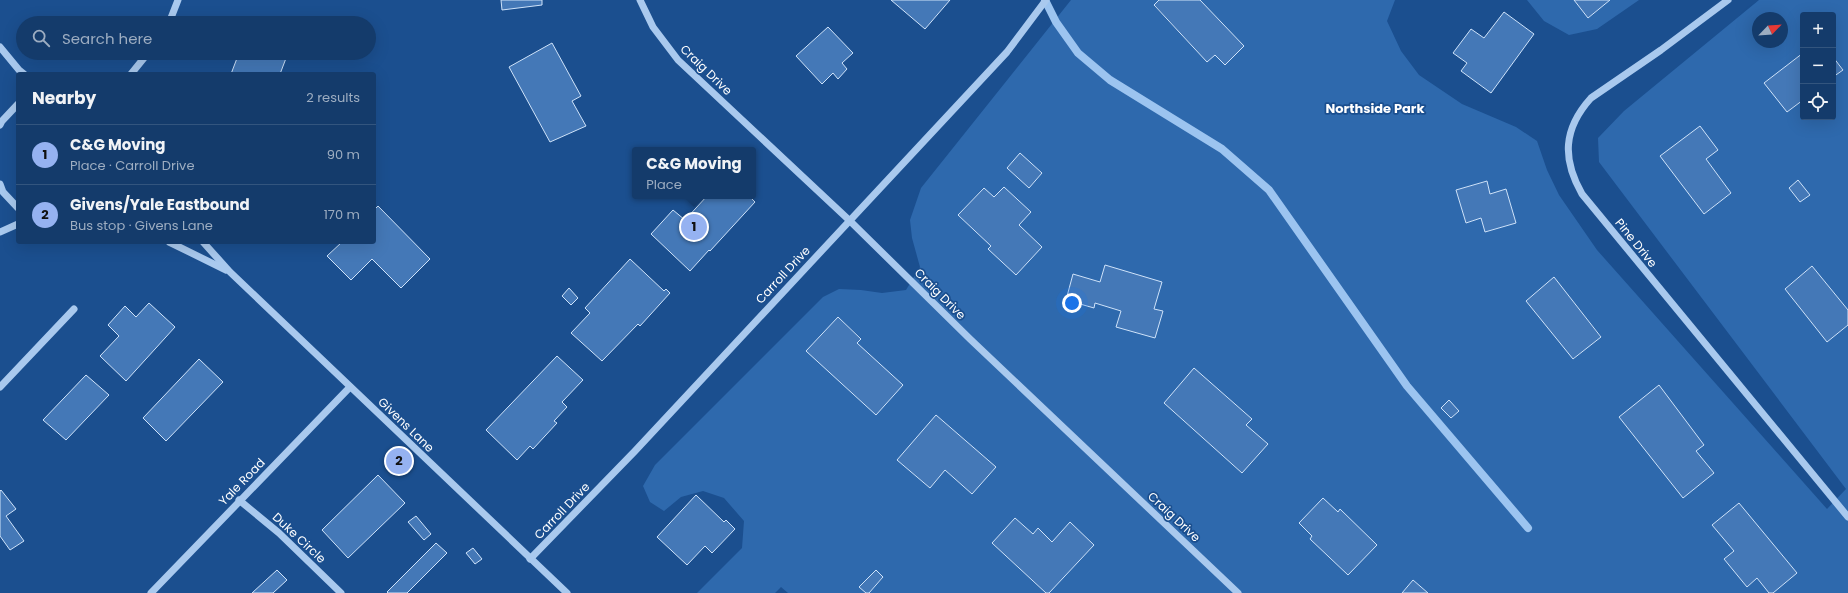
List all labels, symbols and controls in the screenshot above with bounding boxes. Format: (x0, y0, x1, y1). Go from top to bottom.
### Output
north arrow (1752, 12, 1788, 48)
map controls (1800, 12, 1836, 120)
button: + (1800, 12, 1836, 48)
search box (16, 16, 376, 60)
icon: search (30, 27, 52, 49)
text: Search here (62, 28, 152, 49)
street label: Craig Drive (677, 41, 736, 99)
button: − (1800, 48, 1836, 84)
button: locate (1800, 84, 1836, 120)
text: Nearby (32, 86, 96, 110)
text: 2 results (306, 88, 360, 107)
district label: Northside Park (1326, 99, 1424, 118)
text: C&G Moving (70, 134, 165, 155)
text: 1 (43, 145, 47, 164)
text: 90 m (327, 145, 360, 164)
popup (632, 147, 756, 199)
text: C&G Moving (646, 153, 742, 174)
text: Place · Carroll Drive (70, 156, 194, 175)
text: Place (646, 175, 682, 194)
text: Givens/Yale Eastbound (70, 194, 250, 215)
text: 2 (41, 205, 49, 224)
text: 170 m (324, 205, 360, 224)
pin: 1 (681, 212, 707, 242)
street label: Pine Drive (1611, 215, 1661, 271)
text: Bus stop · Givens Lane (70, 216, 213, 235)
street label: Carroll Drive (751, 242, 814, 307)
street label: Craig Drive (911, 264, 970, 323)
your location (1062, 293, 1082, 313)
street label: Givens Lane (375, 394, 438, 456)
pin: 2 (386, 446, 412, 476)
street label: Yale Road (215, 454, 269, 509)
street label: Carroll Drive (530, 478, 593, 543)
street label: Craig Drive (1144, 488, 1204, 545)
street label: Duke Circle (269, 508, 330, 567)

